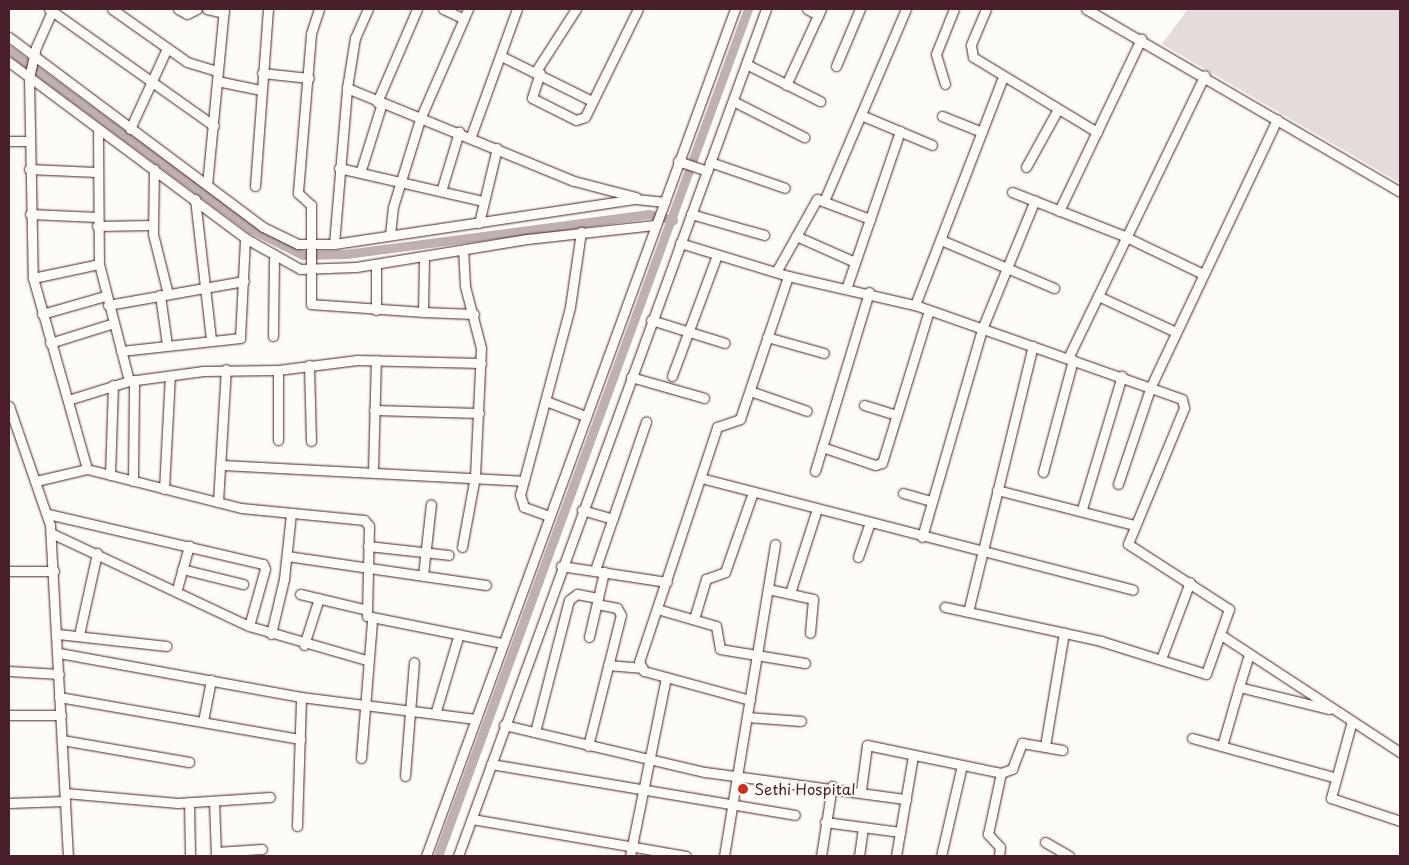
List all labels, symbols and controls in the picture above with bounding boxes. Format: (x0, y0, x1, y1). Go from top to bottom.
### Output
place label: Sethi Hospital (754, 780, 857, 798)
marker: Sethi Hospital (736, 782, 750, 796)

